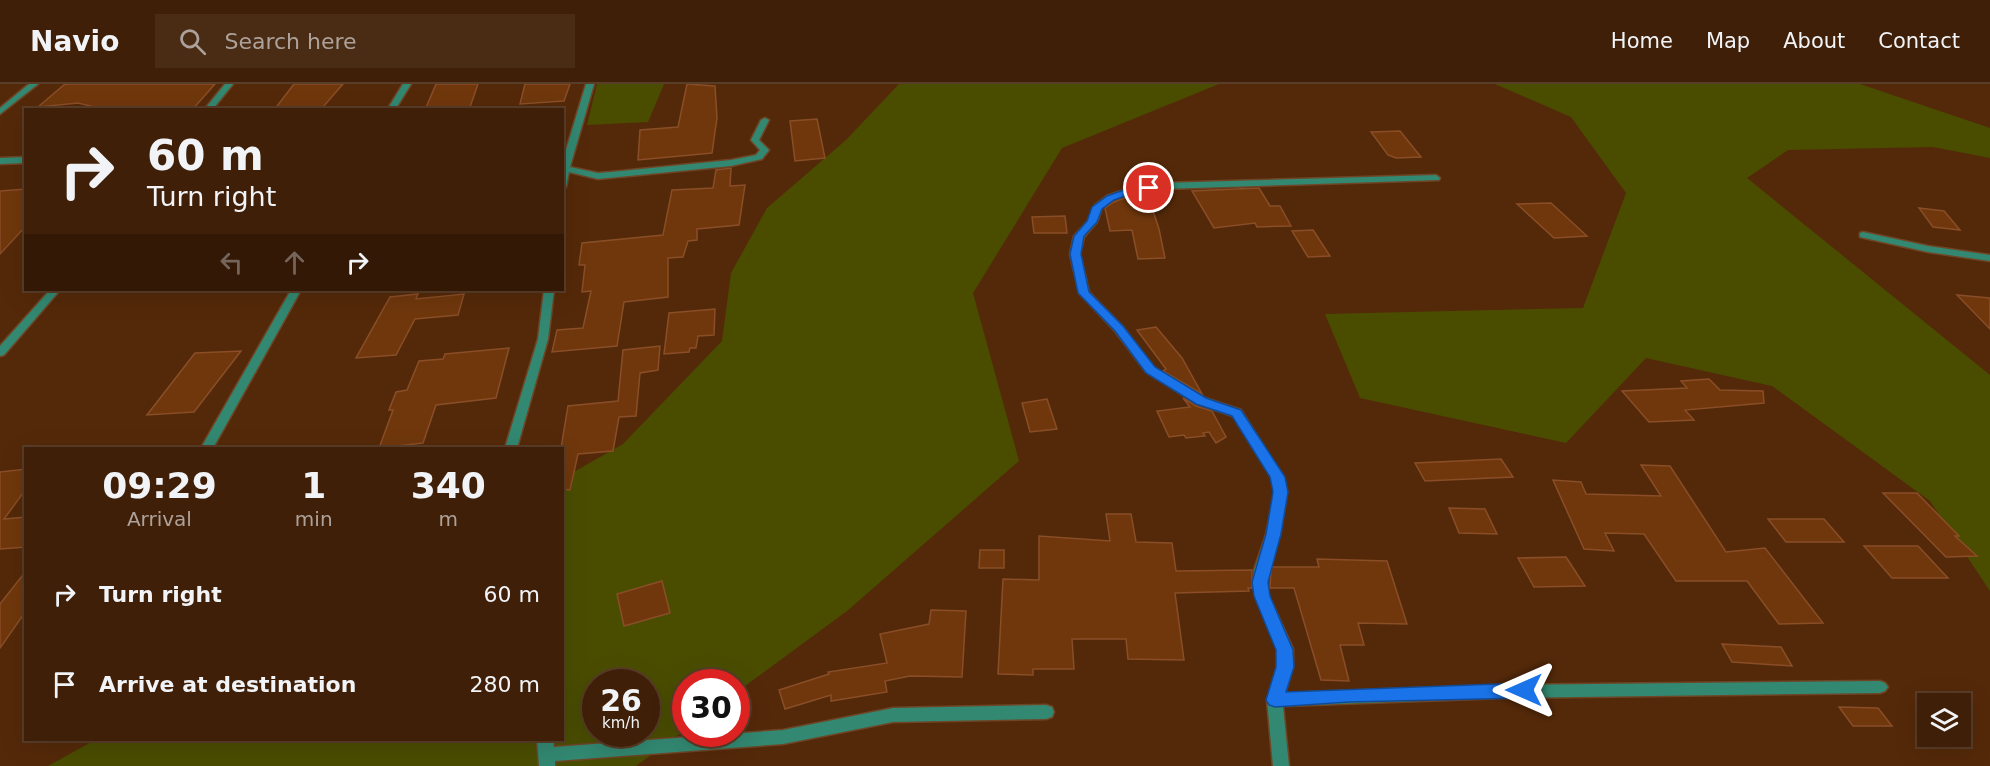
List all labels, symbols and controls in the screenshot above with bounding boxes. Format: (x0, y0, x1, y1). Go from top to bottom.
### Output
search box (155, 14, 575, 68)
text: Navio (30, 25, 119, 58)
icon: search (176, 25, 209, 58)
text: Search here (224, 29, 357, 54)
text: Home (1611, 29, 1673, 53)
text: Map (1706, 29, 1750, 53)
text: About (1783, 29, 1845, 53)
text: Contact (1878, 29, 1960, 53)
text: 60 m (147, 131, 264, 180)
icon: right (48, 132, 126, 210)
pin (1123, 162, 1174, 213)
icon: arrive (1132, 171, 1165, 204)
text: Turn right (147, 181, 276, 212)
icon: left (215, 246, 248, 279)
icon: ahead (278, 246, 311, 279)
icon: right (341, 246, 374, 279)
text: 09:29 (102, 465, 217, 506)
text: 1 (301, 465, 326, 506)
text: 340 (411, 465, 486, 506)
text: Arrival (127, 507, 192, 531)
text: min (295, 507, 333, 531)
text: m (439, 507, 458, 531)
icon: right (48, 578, 81, 611)
text: Turn right (99, 582, 222, 607)
text: 60 m (484, 582, 540, 607)
position arrow (1492, 658, 1556, 722)
icon: arrive (48, 668, 81, 701)
speed limit sign: 30 (672, 669, 750, 747)
text: Arrive at destination (99, 672, 356, 697)
text: 280 m (470, 672, 540, 697)
text: 26 (600, 683, 642, 718)
map controls (1917, 693, 1971, 747)
button: layers (1917, 693, 1971, 747)
text: km/h (602, 714, 640, 732)

